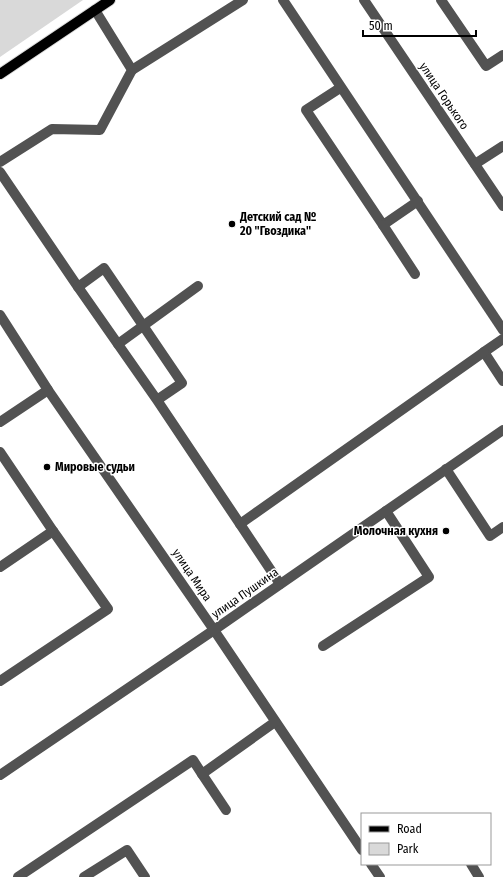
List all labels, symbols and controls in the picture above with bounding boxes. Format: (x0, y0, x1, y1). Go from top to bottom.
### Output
scale bar (363, 12, 476, 38)
text: 50 m (369, 19, 393, 33)
street label: улица Горького (416, 60, 472, 132)
place label: Детский сад № 20 "Гвоздика" (239, 210, 316, 238)
marker: Детский сад № 20 "Гвоздика" (227, 219, 237, 229)
place label: Мировые судьи (55, 460, 135, 474)
marker: Мировые судьи (42, 462, 52, 472)
place label: Молочная кухня (354, 524, 438, 538)
marker: Молочная кухня (441, 526, 451, 536)
street label: улица Мира (169, 546, 215, 604)
street label: улица Пушкина (209, 565, 281, 621)
legend (361, 813, 491, 865)
text: Road (397, 822, 422, 836)
text: Park (397, 842, 419, 856)

